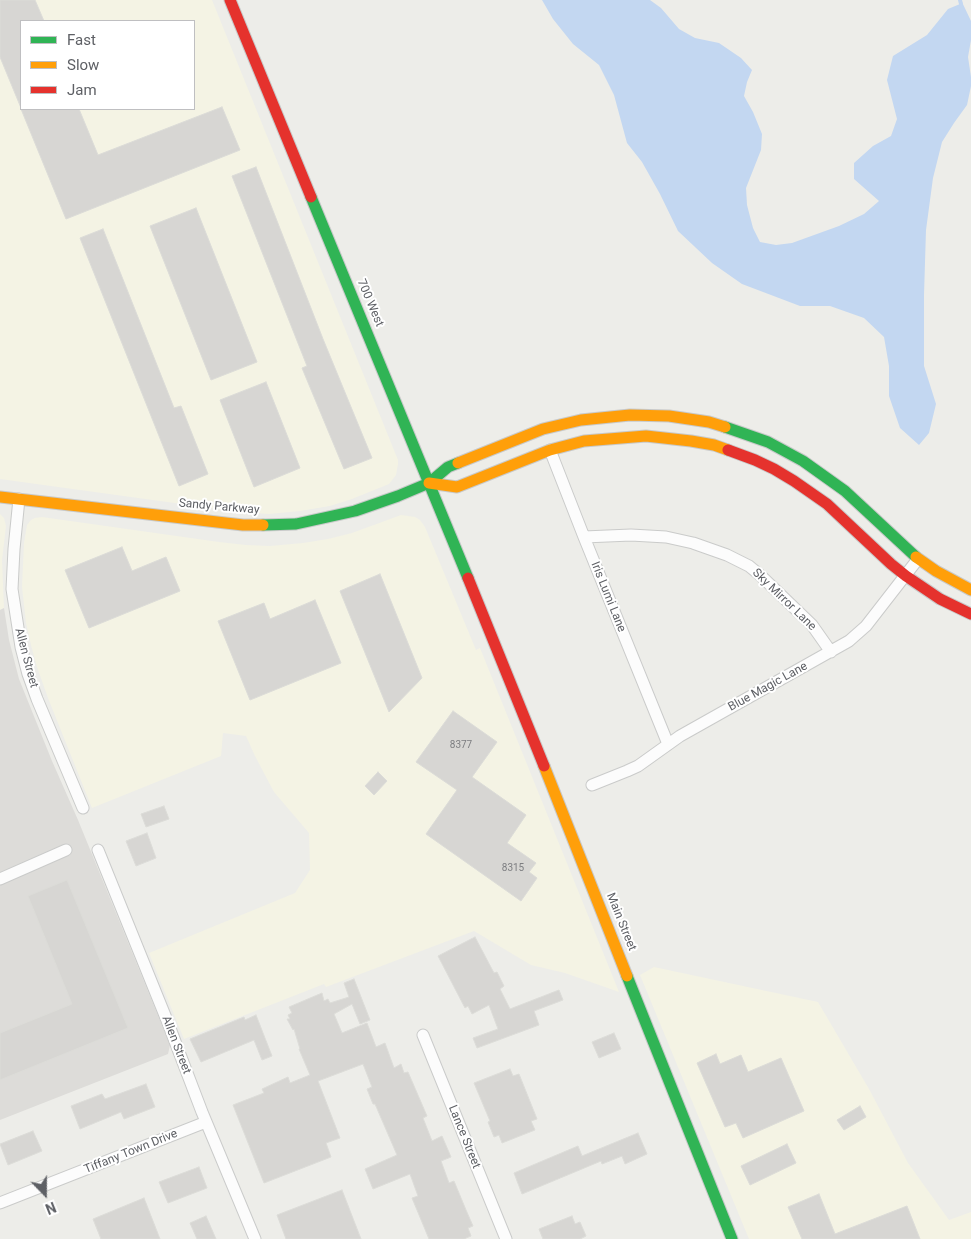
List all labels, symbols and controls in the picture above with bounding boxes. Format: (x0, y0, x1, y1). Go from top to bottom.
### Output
legend (20, 20, 195, 110)
text: Fast (67, 31, 96, 49)
text: Slow (67, 56, 99, 74)
text: Jam (67, 81, 97, 99)
street label: 700 West (354, 277, 386, 329)
street label: Sandy Parkway (178, 496, 260, 518)
street label: Iris Lumi Lane (587, 560, 629, 634)
street label: Sky Mirror Lane (749, 566, 819, 634)
street label: Allen Street (11, 627, 41, 689)
street label: Blue Magic Lane (726, 659, 810, 715)
house number: 8377 (450, 739, 472, 751)
house number: 8315 (502, 862, 524, 874)
street label: Main Street (603, 891, 639, 953)
street label: Allen Street (158, 1014, 194, 1076)
street label: Lance Street (445, 1103, 483, 1171)
street label: Tiffany Town Drive (82, 1127, 180, 1177)
north arrow (20, 1169, 70, 1219)
text: N (43, 1199, 58, 1217)

